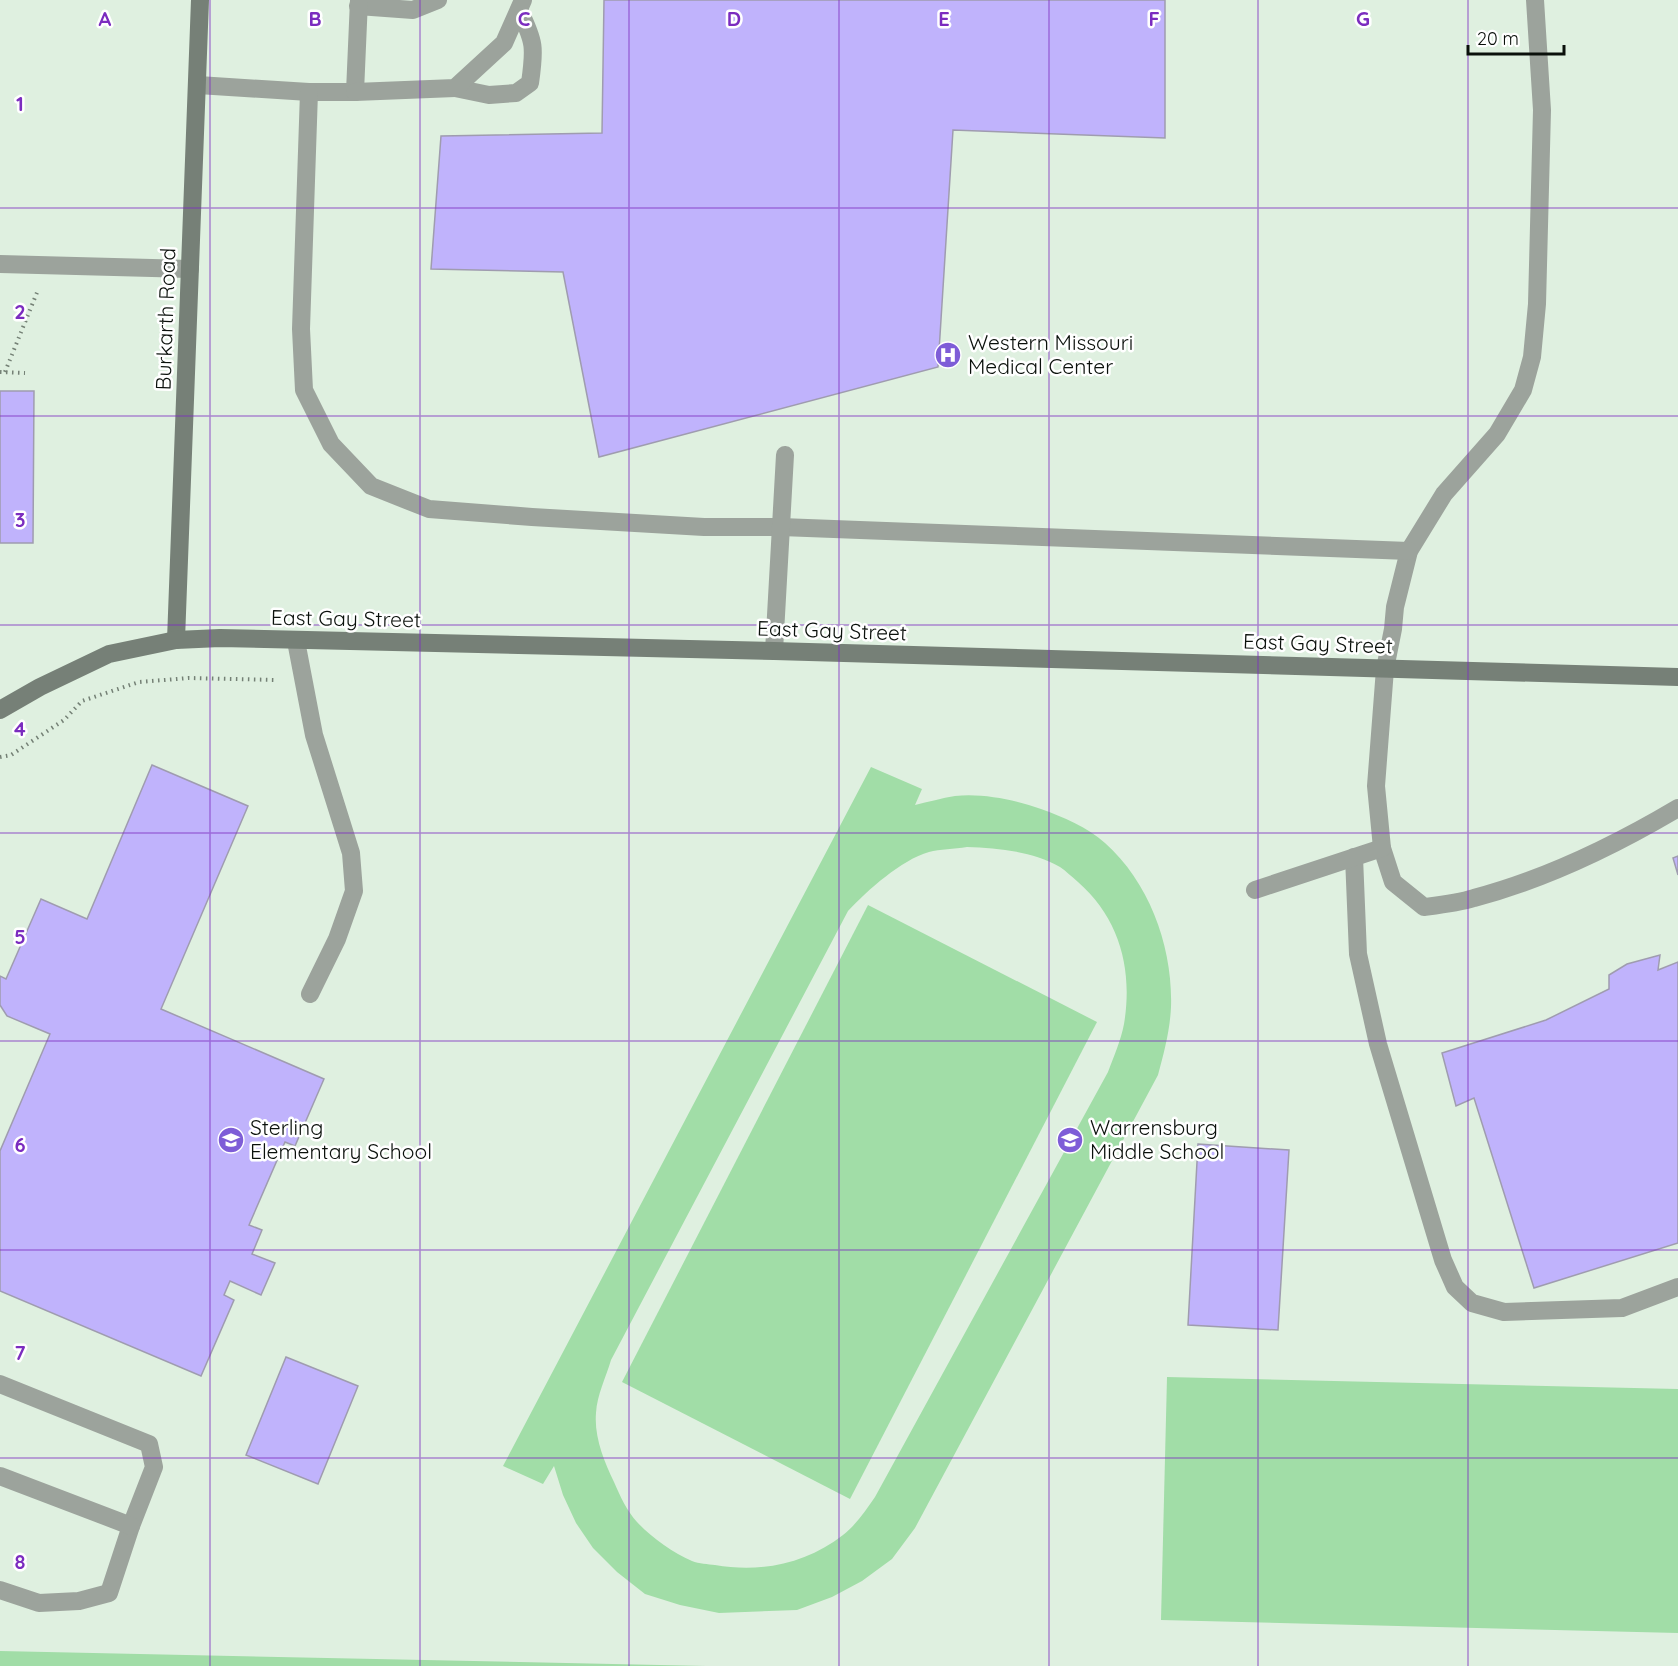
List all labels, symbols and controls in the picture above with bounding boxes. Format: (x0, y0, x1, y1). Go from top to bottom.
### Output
text: A (99, 6, 112, 31)
text: B (308, 6, 322, 31)
text: C (518, 6, 531, 31)
text: D (727, 6, 741, 31)
text: E (938, 6, 950, 31)
text: F (1148, 6, 1160, 31)
text: G (1356, 6, 1370, 31)
scale bar (1468, 18, 1564, 56)
text: 20 m (1477, 27, 1519, 50)
text: 1 (16, 91, 24, 116)
street label: Burkarth Road (150, 247, 180, 391)
text: 2 (14, 299, 26, 324)
place label: Western Missouri Medical Center (968, 329, 1133, 379)
hospital icon: Western Missouri Medical Center (933, 340, 963, 370)
text: 3 (15, 507, 25, 532)
street label: East Gay Street (271, 604, 421, 632)
street label: East Gay Street (757, 614, 907, 646)
street label: East Gay Street (1243, 627, 1393, 659)
text: 4 (14, 716, 26, 741)
text: 5 (14, 924, 26, 949)
place label: Sterling Elementary School (250, 1114, 432, 1164)
place label: Warrensburg Middle School (1090, 1114, 1224, 1164)
school or university icon: Sterling Elementary School (216, 1125, 246, 1155)
school or university icon: Warrensburg Middle School (1055, 1125, 1085, 1155)
text: 6 (14, 1132, 26, 1157)
text: 7 (15, 1340, 26, 1365)
text: 8 (15, 1549, 26, 1574)

